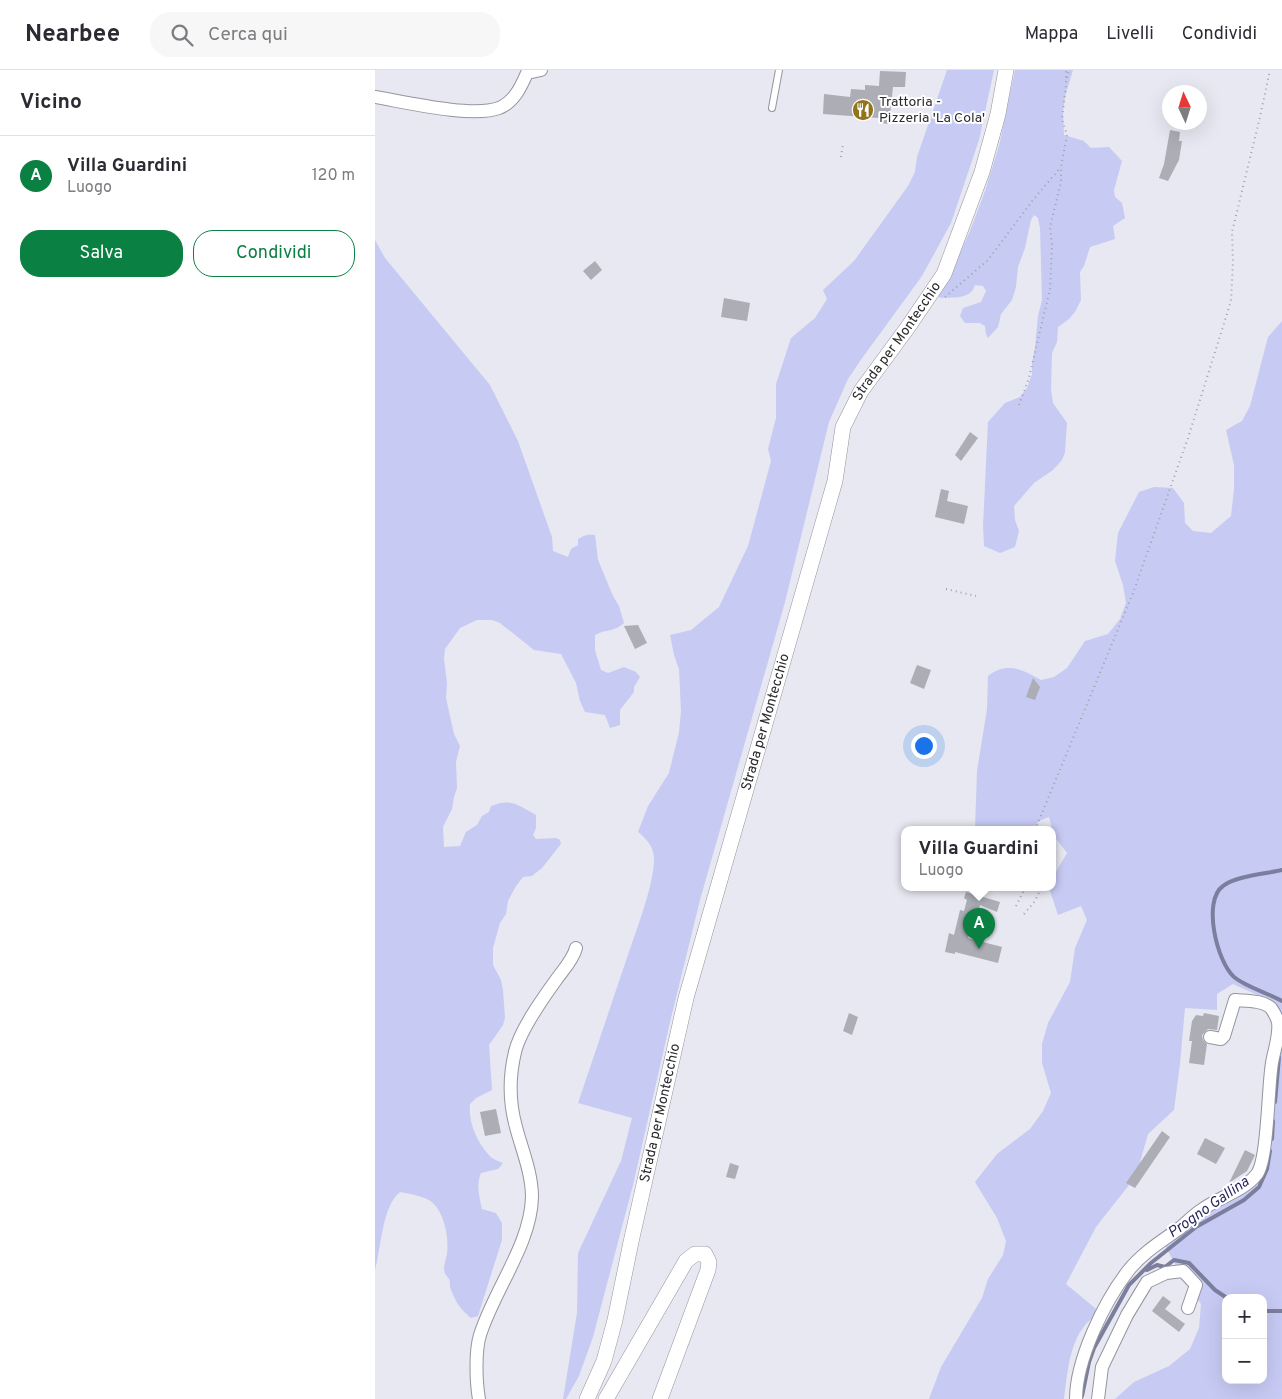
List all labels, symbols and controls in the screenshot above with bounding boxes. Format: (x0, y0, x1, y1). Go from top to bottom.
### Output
search box (150, 12, 500, 57)
text: Nearbee (25, 20, 120, 50)
icon: search (168, 21, 196, 49)
text: Cerca qui (208, 23, 288, 47)
text: Mappa (1025, 23, 1078, 46)
text: Livelli (1106, 23, 1154, 46)
text: Condividi (1182, 23, 1257, 46)
north arrow (1162, 85, 1207, 130)
text: Vicino (20, 89, 82, 116)
place label: Trattoria - Pizzeria 'La Cola' (879, 94, 985, 127)
restaurant icon: Trattoria - Pizzeria 'La Cola' (851, 98, 875, 122)
text: Villa Guardini (67, 154, 187, 178)
text: A (30, 166, 42, 186)
text: 120 m (312, 166, 355, 186)
text: Luogo (67, 178, 112, 198)
button: Salva (20, 230, 183, 277)
button: Condividi (193, 230, 355, 277)
street label: Strada per Montecchio (849, 278, 945, 403)
street label: Strada per Montecchio (738, 651, 793, 793)
your location (911, 733, 937, 759)
popup (901, 826, 1056, 891)
text: Villa Guardini (918, 837, 1039, 861)
text: Luogo (918, 861, 963, 881)
pin: A (963, 908, 995, 949)
street label: Strada per Montecchio (636, 1042, 684, 1184)
water label: Progno Gallina (1165, 1173, 1254, 1243)
map controls (1222, 1294, 1267, 1384)
button: + (1222, 1294, 1267, 1339)
button: − (1222, 1339, 1267, 1384)

